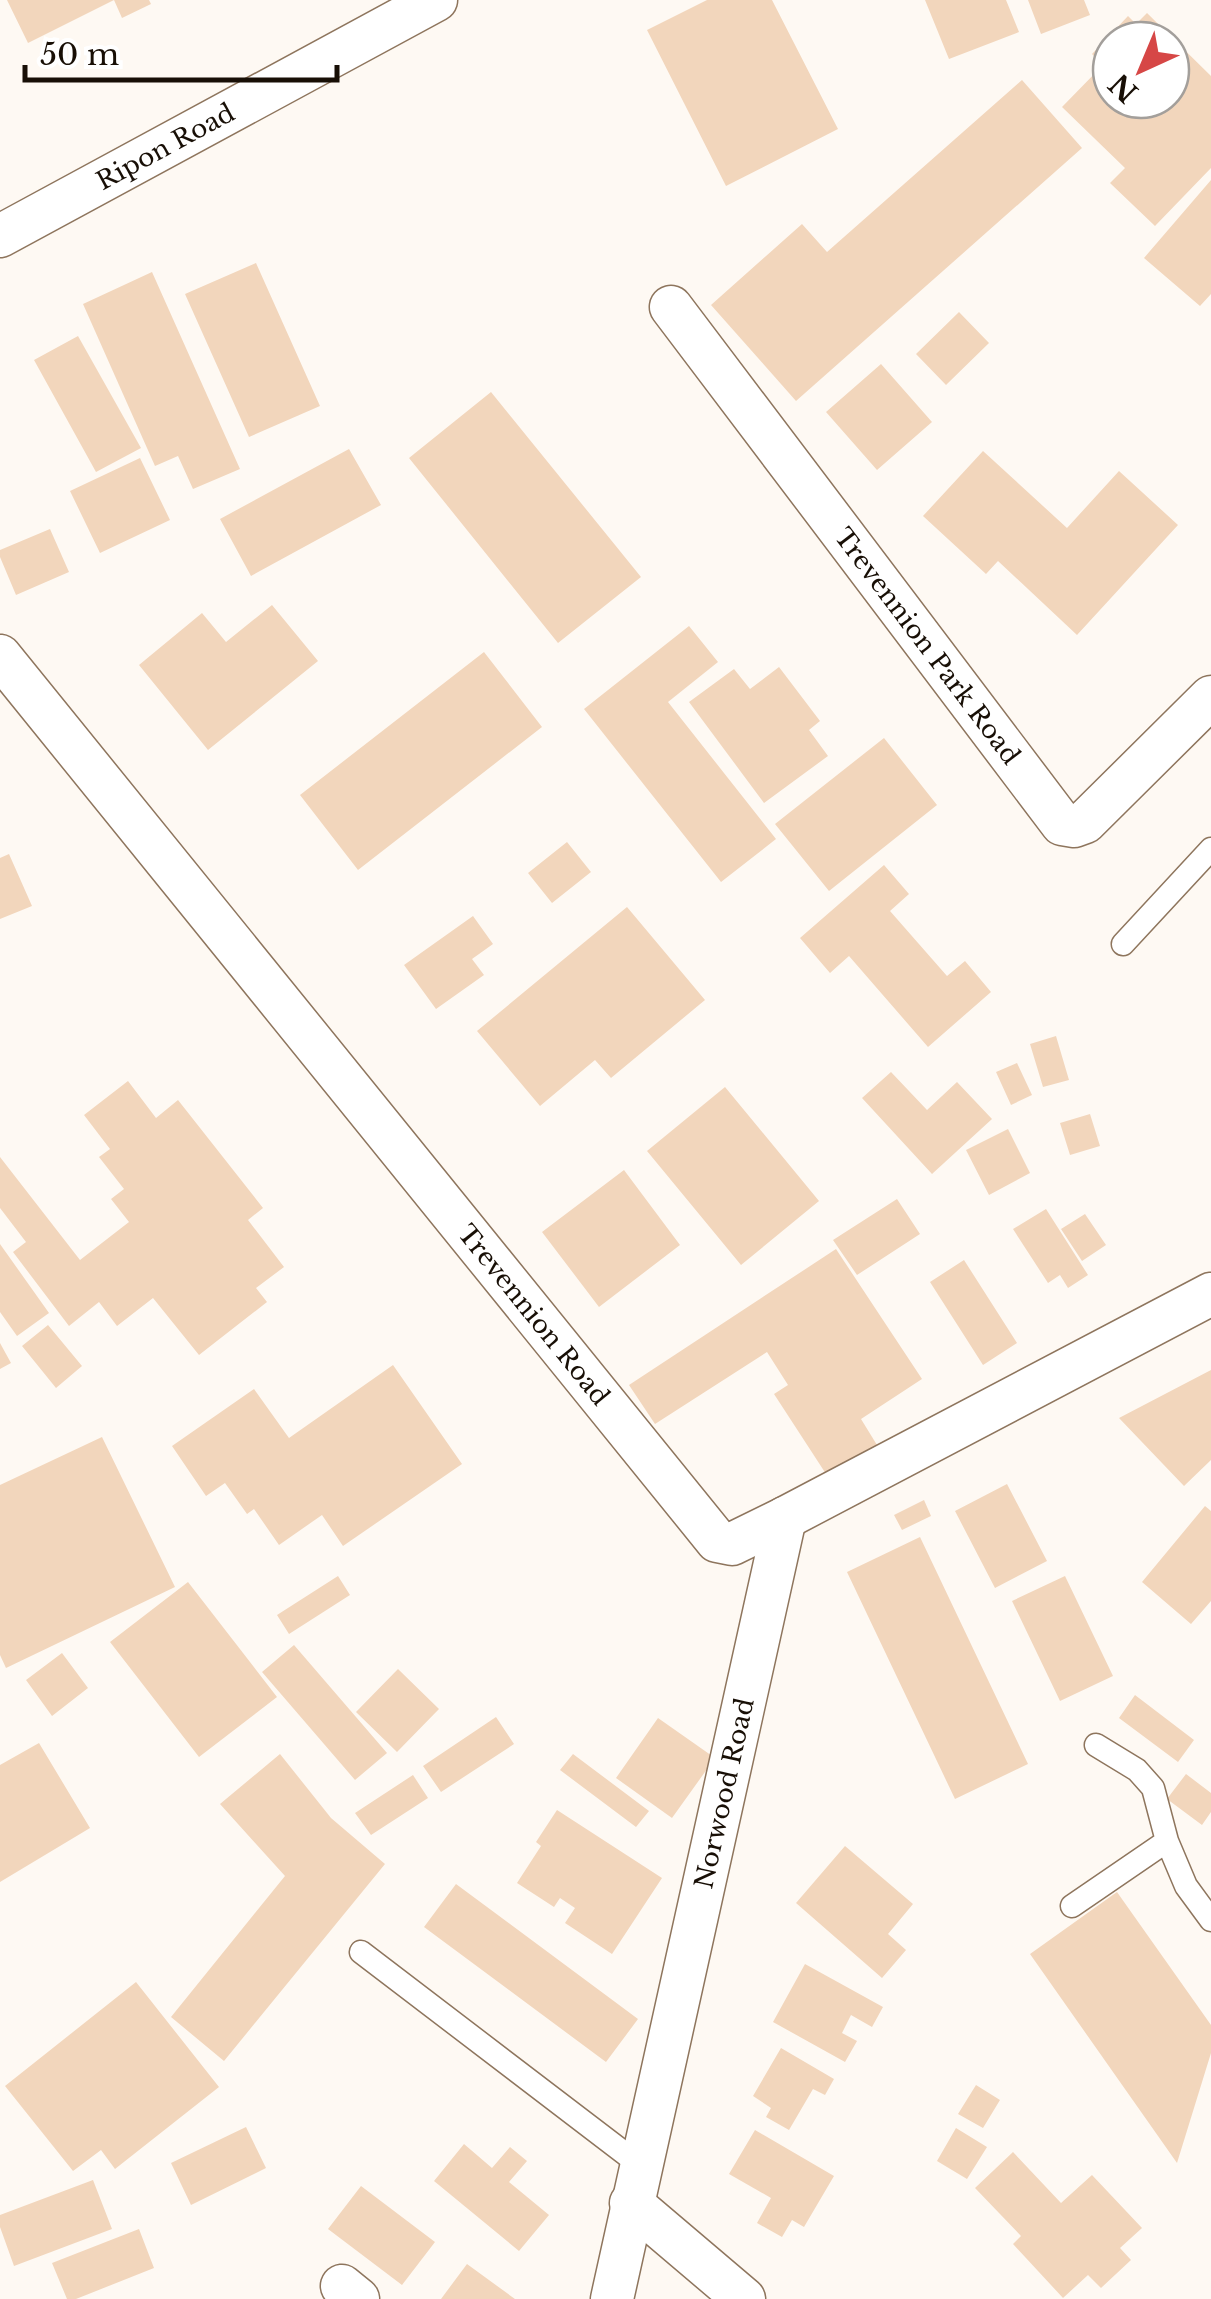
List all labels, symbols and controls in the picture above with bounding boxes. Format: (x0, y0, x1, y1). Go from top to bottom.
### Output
scale bar (25, 20, 338, 82)
north arrow (1091, 20, 1191, 120)
text: 50 m (40, 36, 119, 73)
text: N (1102, 66, 1146, 109)
street label: Ripon Road (91, 97, 240, 196)
street label: Trevennion Park Road (828, 522, 1027, 770)
street label: Trevennion Road (451, 1218, 616, 1412)
street label: Norwood Road (688, 1695, 760, 1891)

